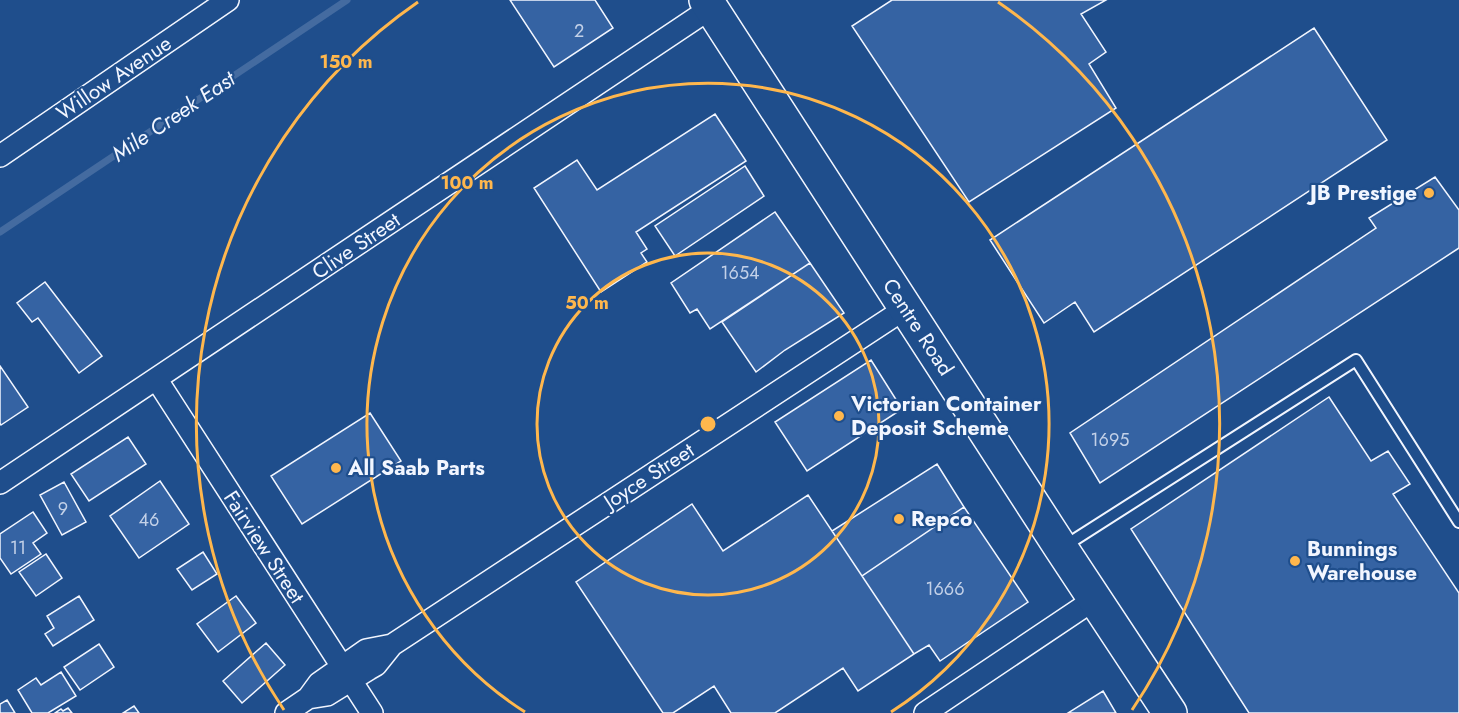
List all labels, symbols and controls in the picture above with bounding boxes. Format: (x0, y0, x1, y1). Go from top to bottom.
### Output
house number: 2 (574, 18, 584, 44)
street label: Willow Avenue (50, 28, 178, 128)
text: 150 m (320, 49, 372, 75)
water label: Mile Creek East (105, 62, 243, 169)
text: 100 m (440, 170, 494, 196)
place label: JB Prestige (1306, 178, 1417, 208)
marker: JB Prestige (1422, 186, 1436, 200)
street label: Clive Street (306, 205, 406, 287)
house number: 1654 (720, 260, 760, 286)
street label: Centre Road (875, 272, 961, 382)
text: 50 m (565, 290, 609, 316)
place label: Victorian Container Deposit Scheme (850, 389, 1042, 443)
marker: Victorian Container Deposit Scheme (832, 409, 846, 423)
centre of rings (698, 414, 718, 434)
house number: 1695 (1091, 427, 1130, 453)
street label: Joyce Street (595, 436, 700, 518)
place label: All Saab Parts (347, 453, 485, 483)
marker: All Saab Parts (329, 461, 343, 475)
street label: Fairview Street (216, 485, 312, 609)
house number: 9 (58, 496, 68, 522)
place label: Repco (911, 504, 972, 534)
house number: 46 (139, 507, 159, 533)
marker: Repco (892, 512, 906, 526)
place label: Bunnings Warehouse (1307, 534, 1417, 588)
house number: 11 (10, 535, 26, 561)
marker: Bunnings Warehouse (1288, 554, 1302, 568)
house number: 1666 (925, 576, 965, 602)

